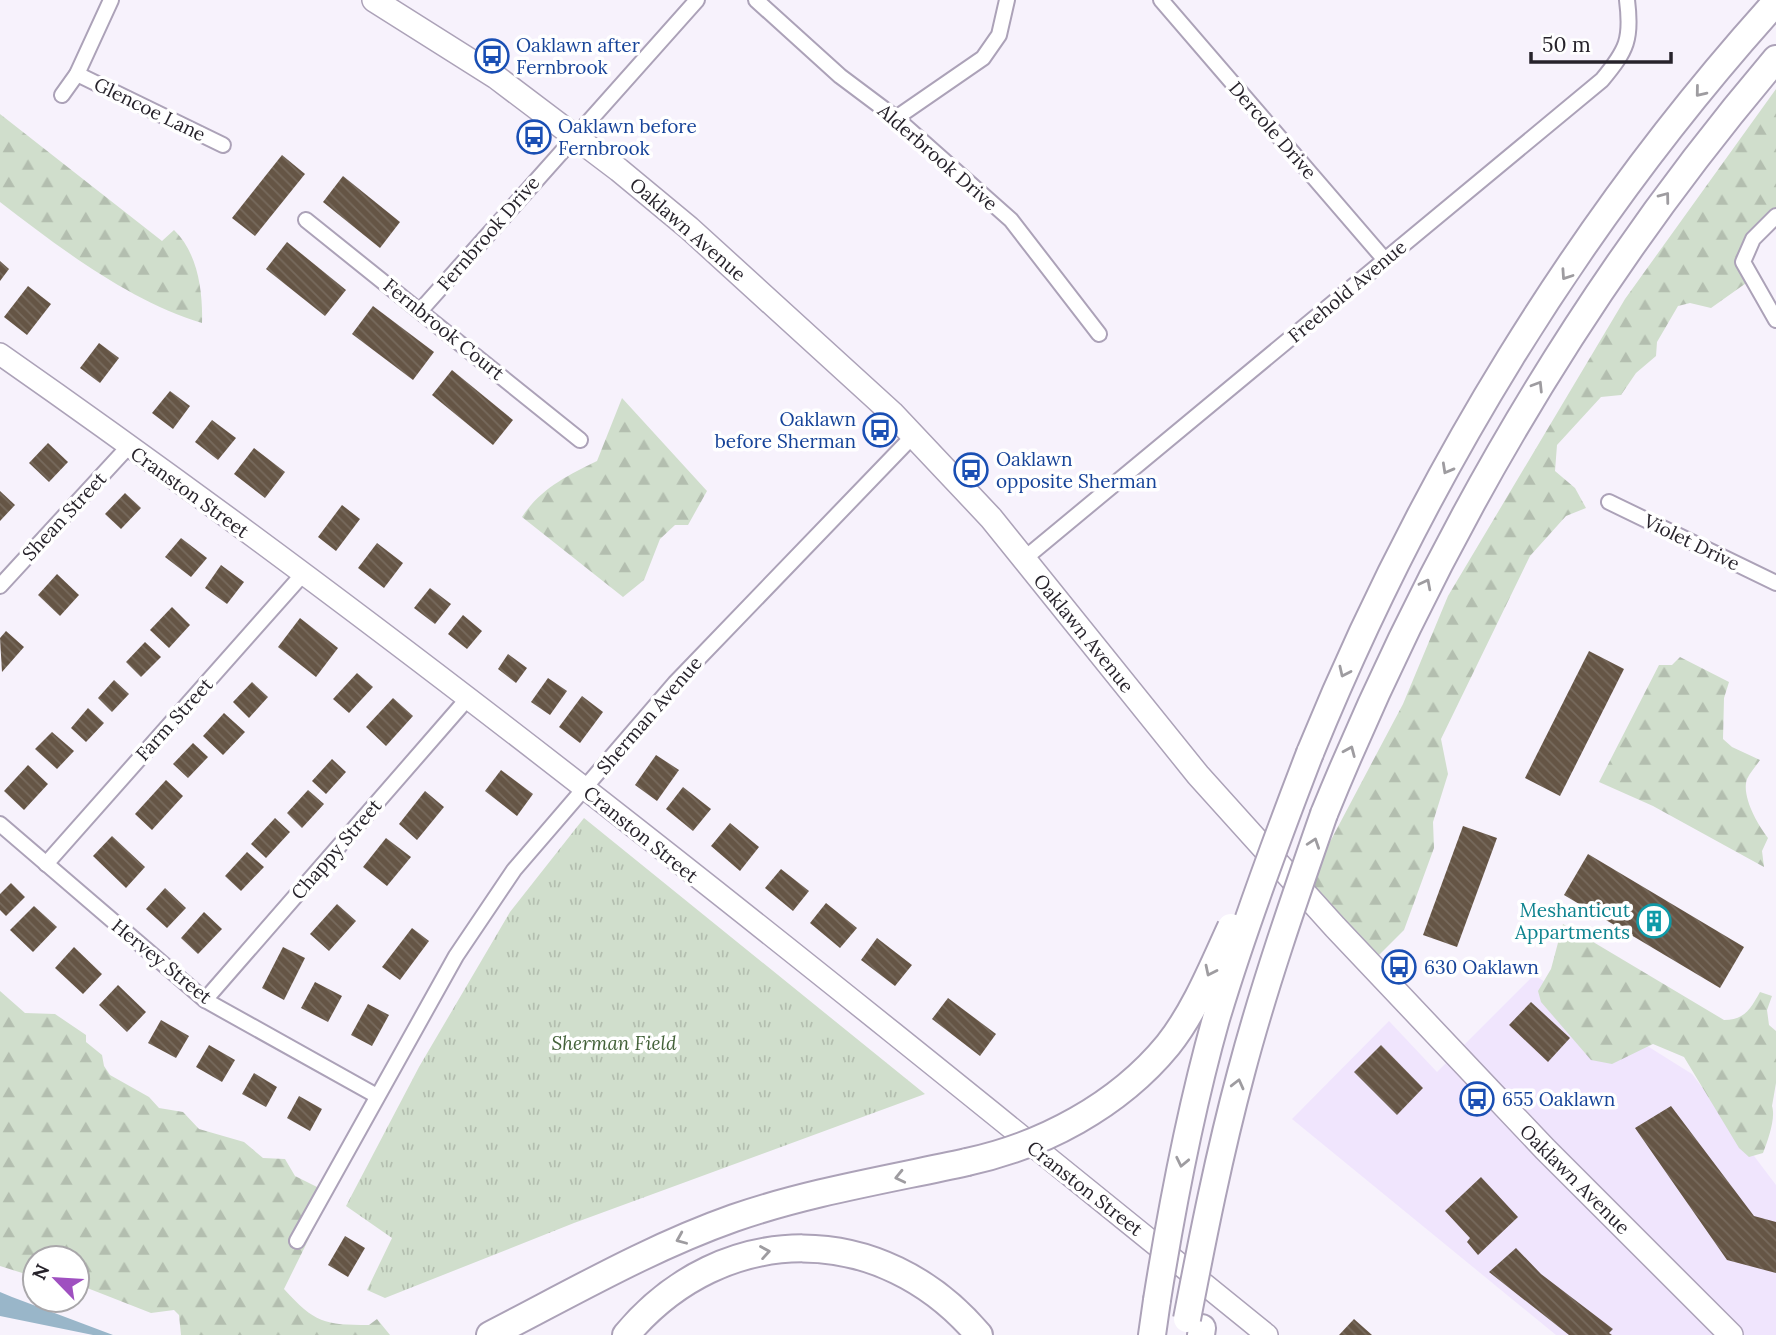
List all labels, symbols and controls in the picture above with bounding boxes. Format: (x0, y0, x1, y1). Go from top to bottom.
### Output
scale bar (1531, 21, 1671, 65)
text: 50 m (1542, 31, 1591, 58)
place label: Oaklawn after Fernbrook (516, 33, 641, 79)
bus stop icon: Oaklawn after Fernbrook (473, 37, 511, 75)
street label: Glencoe Lane (90, 72, 210, 146)
street label: Dercole Drive (1224, 76, 1322, 184)
one-way arrow (1696, 84, 1709, 96)
street label: Alderbrook Drive (872, 98, 1003, 216)
place label: Oaklawn before Fernbrook (558, 114, 697, 160)
bus stop icon: Oaklawn before Fernbrook (515, 118, 553, 156)
street label: Fernbrook Drive (432, 171, 544, 295)
street label: Oaklawn Avenue (625, 172, 751, 286)
one-way arrow (1657, 193, 1670, 205)
street label: Freehold Avenue (1283, 234, 1411, 348)
one-way arrow (1562, 267, 1574, 280)
street label: Fernbrook Court (379, 273, 510, 385)
one-way arrow (1529, 380, 1542, 393)
place label: Oaklawn before Sherman (715, 407, 856, 453)
bus stop icon: Oaklawn before Sherman (861, 411, 899, 449)
street label: Cranston Street (126, 441, 254, 543)
place label: Oaklawn opposite Sherman (996, 447, 1157, 493)
bus stop icon: Oaklawn opposite Sherman (952, 451, 990, 489)
one-way arrow (1442, 462, 1455, 474)
street label: Shean Street (17, 466, 112, 565)
street label: Violet Drive (1639, 508, 1744, 576)
street label: Oaklawn Avenue (1029, 569, 1139, 697)
one-way arrow (1418, 579, 1432, 591)
street label: Sherman Avenue (591, 651, 707, 779)
one-way arrow (1338, 664, 1352, 677)
street label: Farm Street (130, 672, 218, 766)
one-way arrow (1341, 746, 1355, 758)
street label: Cranston Street (579, 781, 704, 888)
street label: Chappy Street (286, 793, 387, 904)
one-way arrow (1306, 838, 1320, 850)
place label: Meshanticut Appartments (1514, 898, 1631, 944)
building icon: Meshanticut Appartments (1635, 902, 1673, 940)
street label: Hervey Street (107, 913, 217, 1009)
bus stop icon: 630 Oaklawn (1380, 948, 1418, 986)
place label: 630 Oaklawn (1424, 955, 1539, 979)
one-way arrow (1204, 964, 1218, 976)
park label: Sherman Field (551, 1031, 677, 1055)
one-way arrow (1230, 1078, 1244, 1090)
bus stop icon: 655 Oaklawn (1458, 1080, 1496, 1118)
place label: 655 Oaklawn (1502, 1087, 1615, 1111)
street label: Oaklawn Avenue (1515, 1119, 1635, 1239)
street label: Cranston Street (1022, 1135, 1148, 1241)
one-way arrow (1175, 1156, 1190, 1168)
one-way arrow (894, 1169, 906, 1183)
one-way arrow (676, 1230, 688, 1244)
north arrow (21, 1244, 91, 1314)
one-way arrow (759, 1245, 771, 1260)
text: N (27, 1260, 55, 1284)

